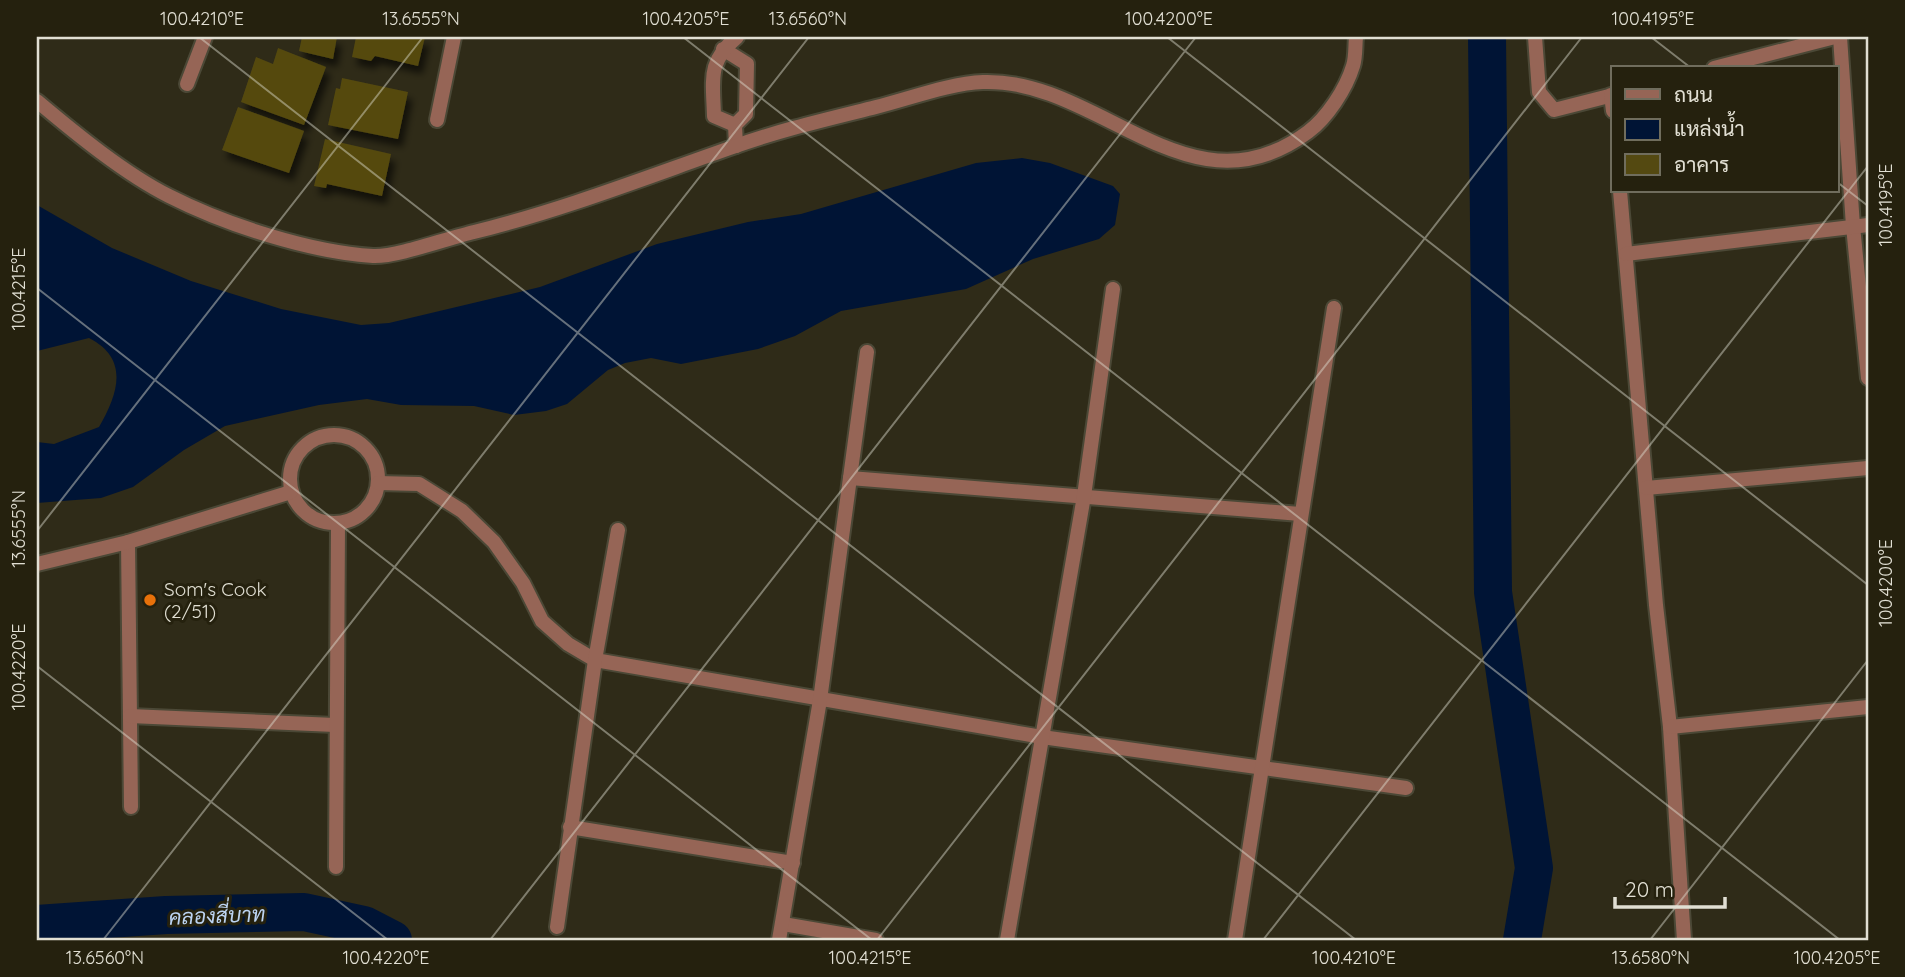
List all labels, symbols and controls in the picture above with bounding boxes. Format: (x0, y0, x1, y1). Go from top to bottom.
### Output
text: 100.4210°E (160, 7, 244, 30)
text: 13.6555°N (382, 7, 460, 30)
text: 100.4205°E (643, 7, 729, 30)
text: 13.6560°N (769, 7, 847, 30)
text: 100.4200°E (1125, 7, 1213, 30)
text: 100.4195°E (1612, 7, 1694, 30)
legend (1611, 66, 1839, 192)
text: ถนน (1674, 81, 1713, 107)
text: แหล่งน้ำ (1674, 111, 1745, 141)
text: อาคาร (1674, 151, 1730, 177)
text: 100.4195°E (1874, 164, 1897, 246)
text: 100.4215°E (7, 248, 30, 330)
text: 13.6555°N (7, 490, 30, 568)
text: 100.4200°E (1874, 539, 1897, 627)
place label: Som's Cook (2/51) (164, 577, 267, 623)
marker: Som's Cook (2/51) (142, 592, 158, 608)
text: 100.4220°E (7, 623, 30, 711)
scale bar (1615, 865, 1725, 909)
text: 20 m (1625, 876, 1674, 902)
water label: คลองสี่บาท (168, 894, 266, 930)
text: 13.6560°N (66, 946, 144, 969)
text: 100.4220°E (342, 946, 430, 969)
text: 100.4215°E (829, 946, 911, 969)
text: 100.4210°E (1312, 946, 1396, 969)
text: 13.6580°N (1612, 946, 1690, 969)
text: 100.4205°E (1794, 946, 1880, 969)

